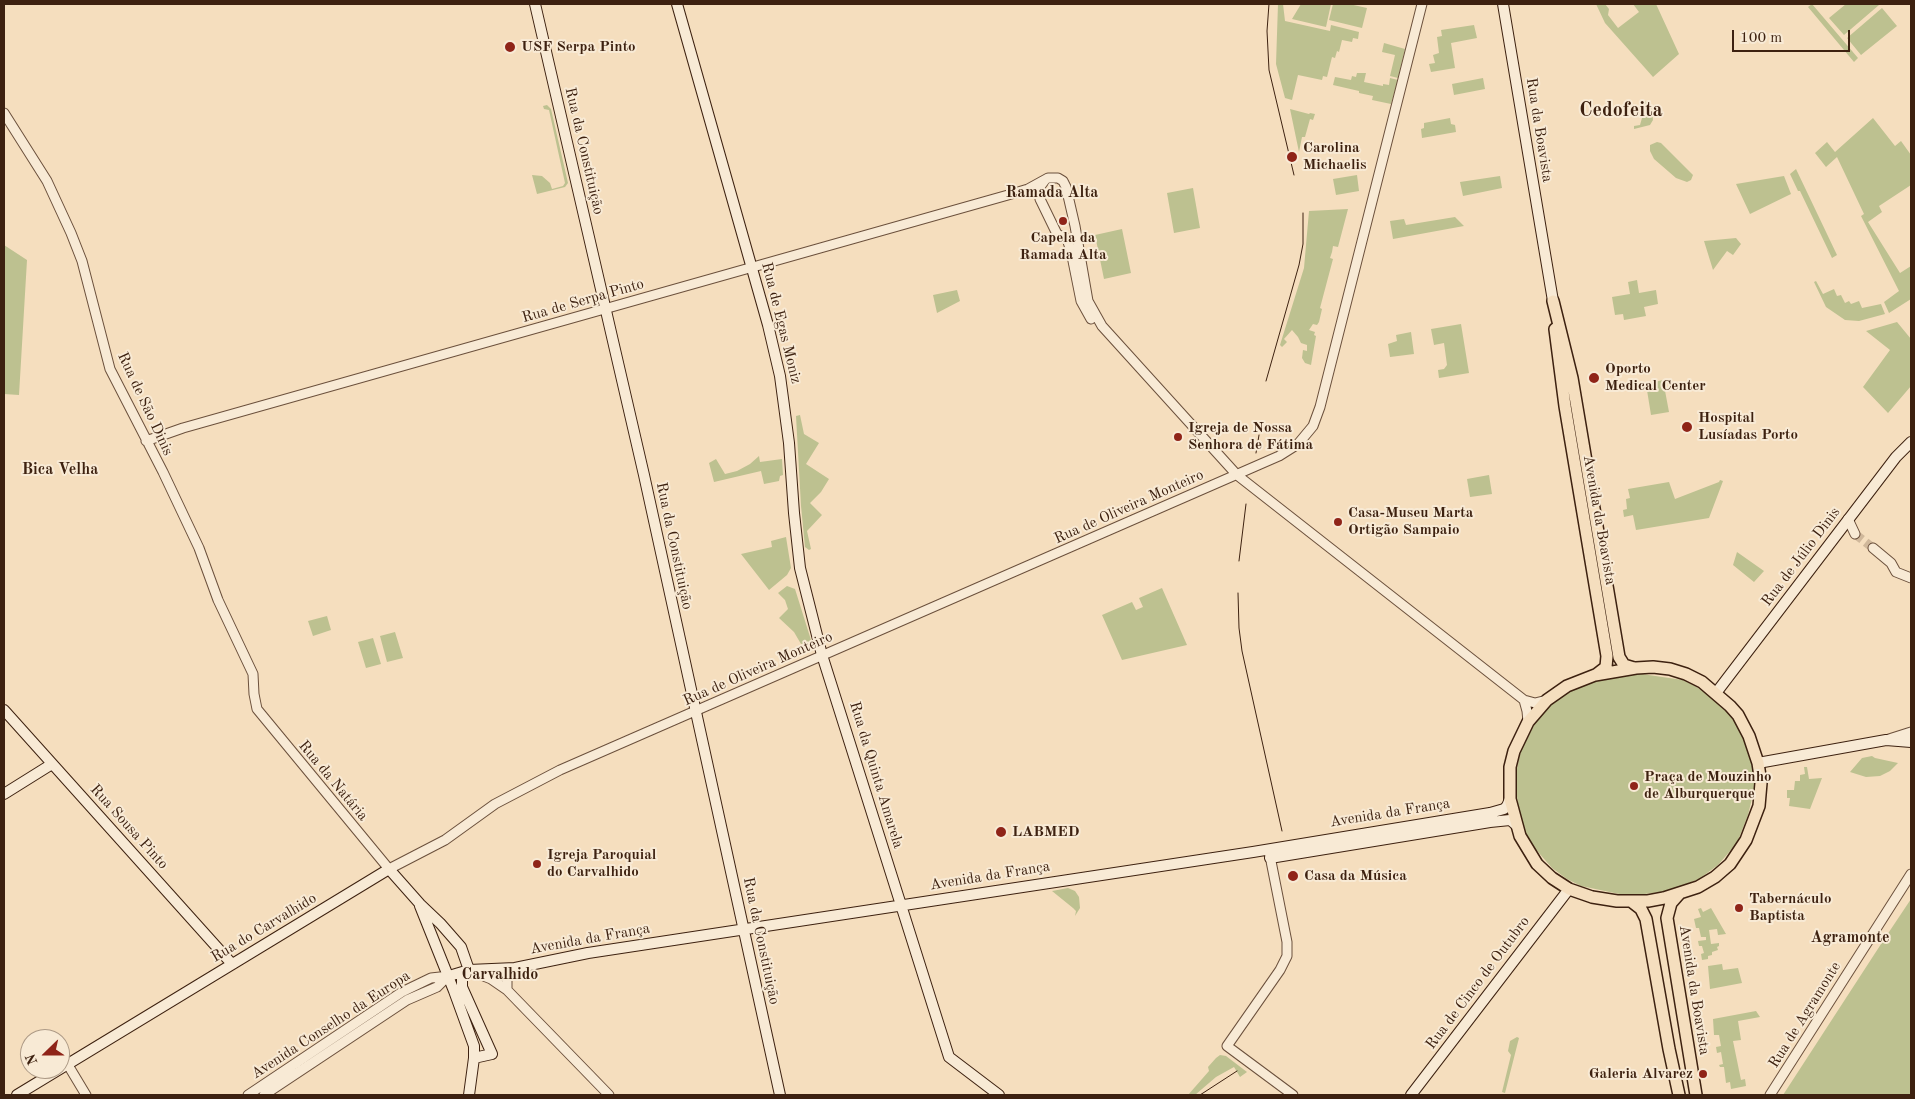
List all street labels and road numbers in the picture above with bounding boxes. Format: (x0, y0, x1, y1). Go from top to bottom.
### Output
street label: Rua da Boavista (1522, 76, 1556, 184)
street label: Rua da Constituição (561, 86, 607, 216)
street label: Rua de Egas Moniz (757, 260, 805, 386)
street label: Rua de Serpa Pinto (520, 275, 646, 327)
street label: Rua de São Dinis (113, 349, 177, 459)
street label: Avenida da Boavista (1579, 454, 1619, 586)
street label: Rua de Oliveira Monteiro (1051, 466, 1207, 548)
street label: Rua da Constituição (652, 481, 696, 611)
street label: Rua de Júlio Dinis (1758, 504, 1844, 610)
street label: Rua de Oliveira Monteiro (680, 628, 836, 710)
street label: Rua da Quinta Amarela (845, 699, 907, 851)
street label: Rua da Natária (294, 737, 372, 825)
street label: Rua Sousa Pinto (86, 781, 172, 873)
street label: Avenida da França (1329, 795, 1451, 831)
street label: Avenida da França (929, 858, 1051, 894)
street label: Rua da Constituição (739, 876, 783, 1006)
street label: Rua do Carvalhido (208, 889, 320, 967)
street label: Rua de Cinco de Outubro (1422, 913, 1534, 1053)
street label: Avenida da França (529, 920, 651, 958)
street label: Avenida da Boavista (1675, 924, 1713, 1056)
street label: Rua de Agramonte (1765, 958, 1845, 1072)
street label: Avenida Conselho da Europa (248, 967, 414, 1083)

